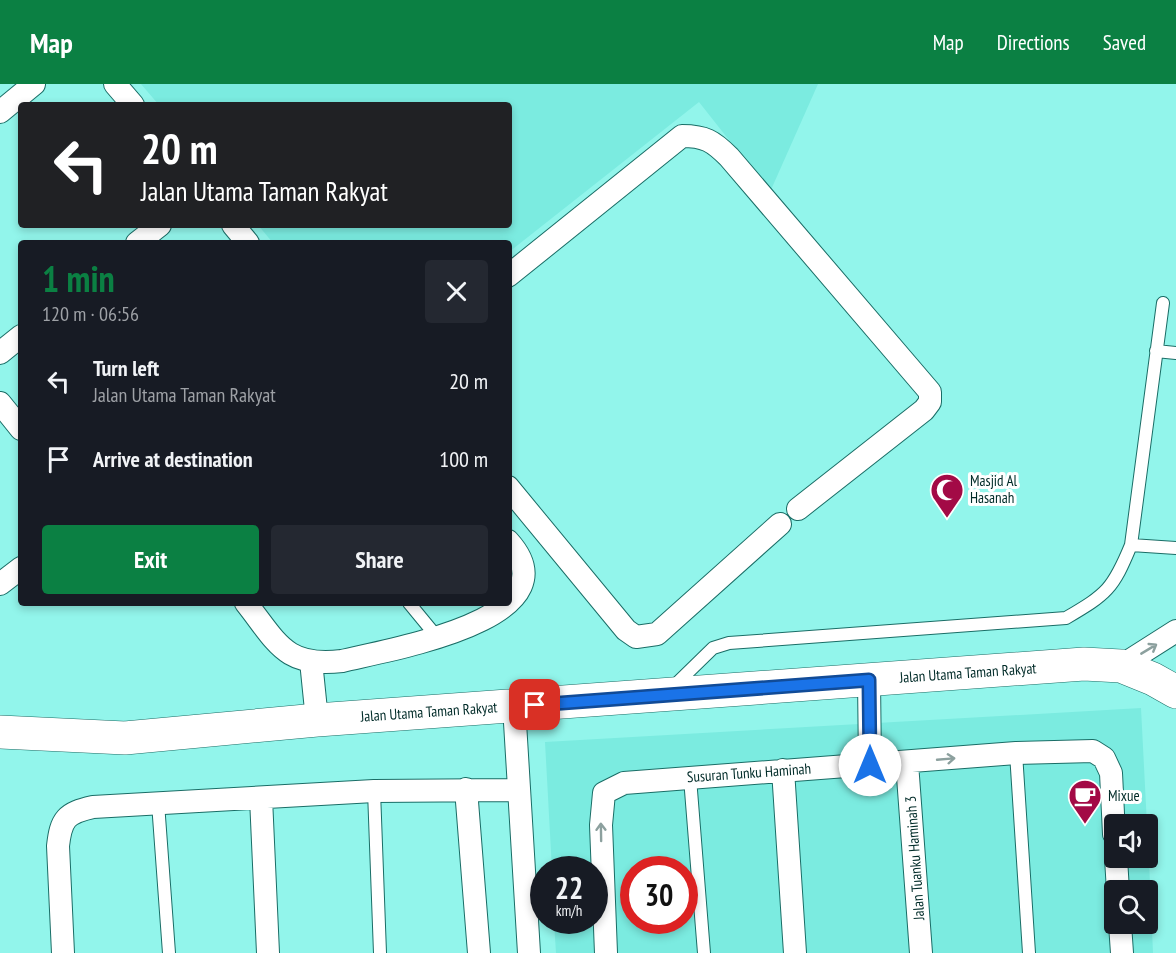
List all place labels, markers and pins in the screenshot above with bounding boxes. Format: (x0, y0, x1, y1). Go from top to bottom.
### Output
place label: Masjid Al Hasanah (970, 471, 1017, 507)
mosque icon: Masjid Al Hasanah (929, 472, 965, 519)
pin (509, 679, 560, 730)
cafe icon: Mixue (1067, 778, 1103, 825)
place label: Mixue (1108, 786, 1140, 805)

